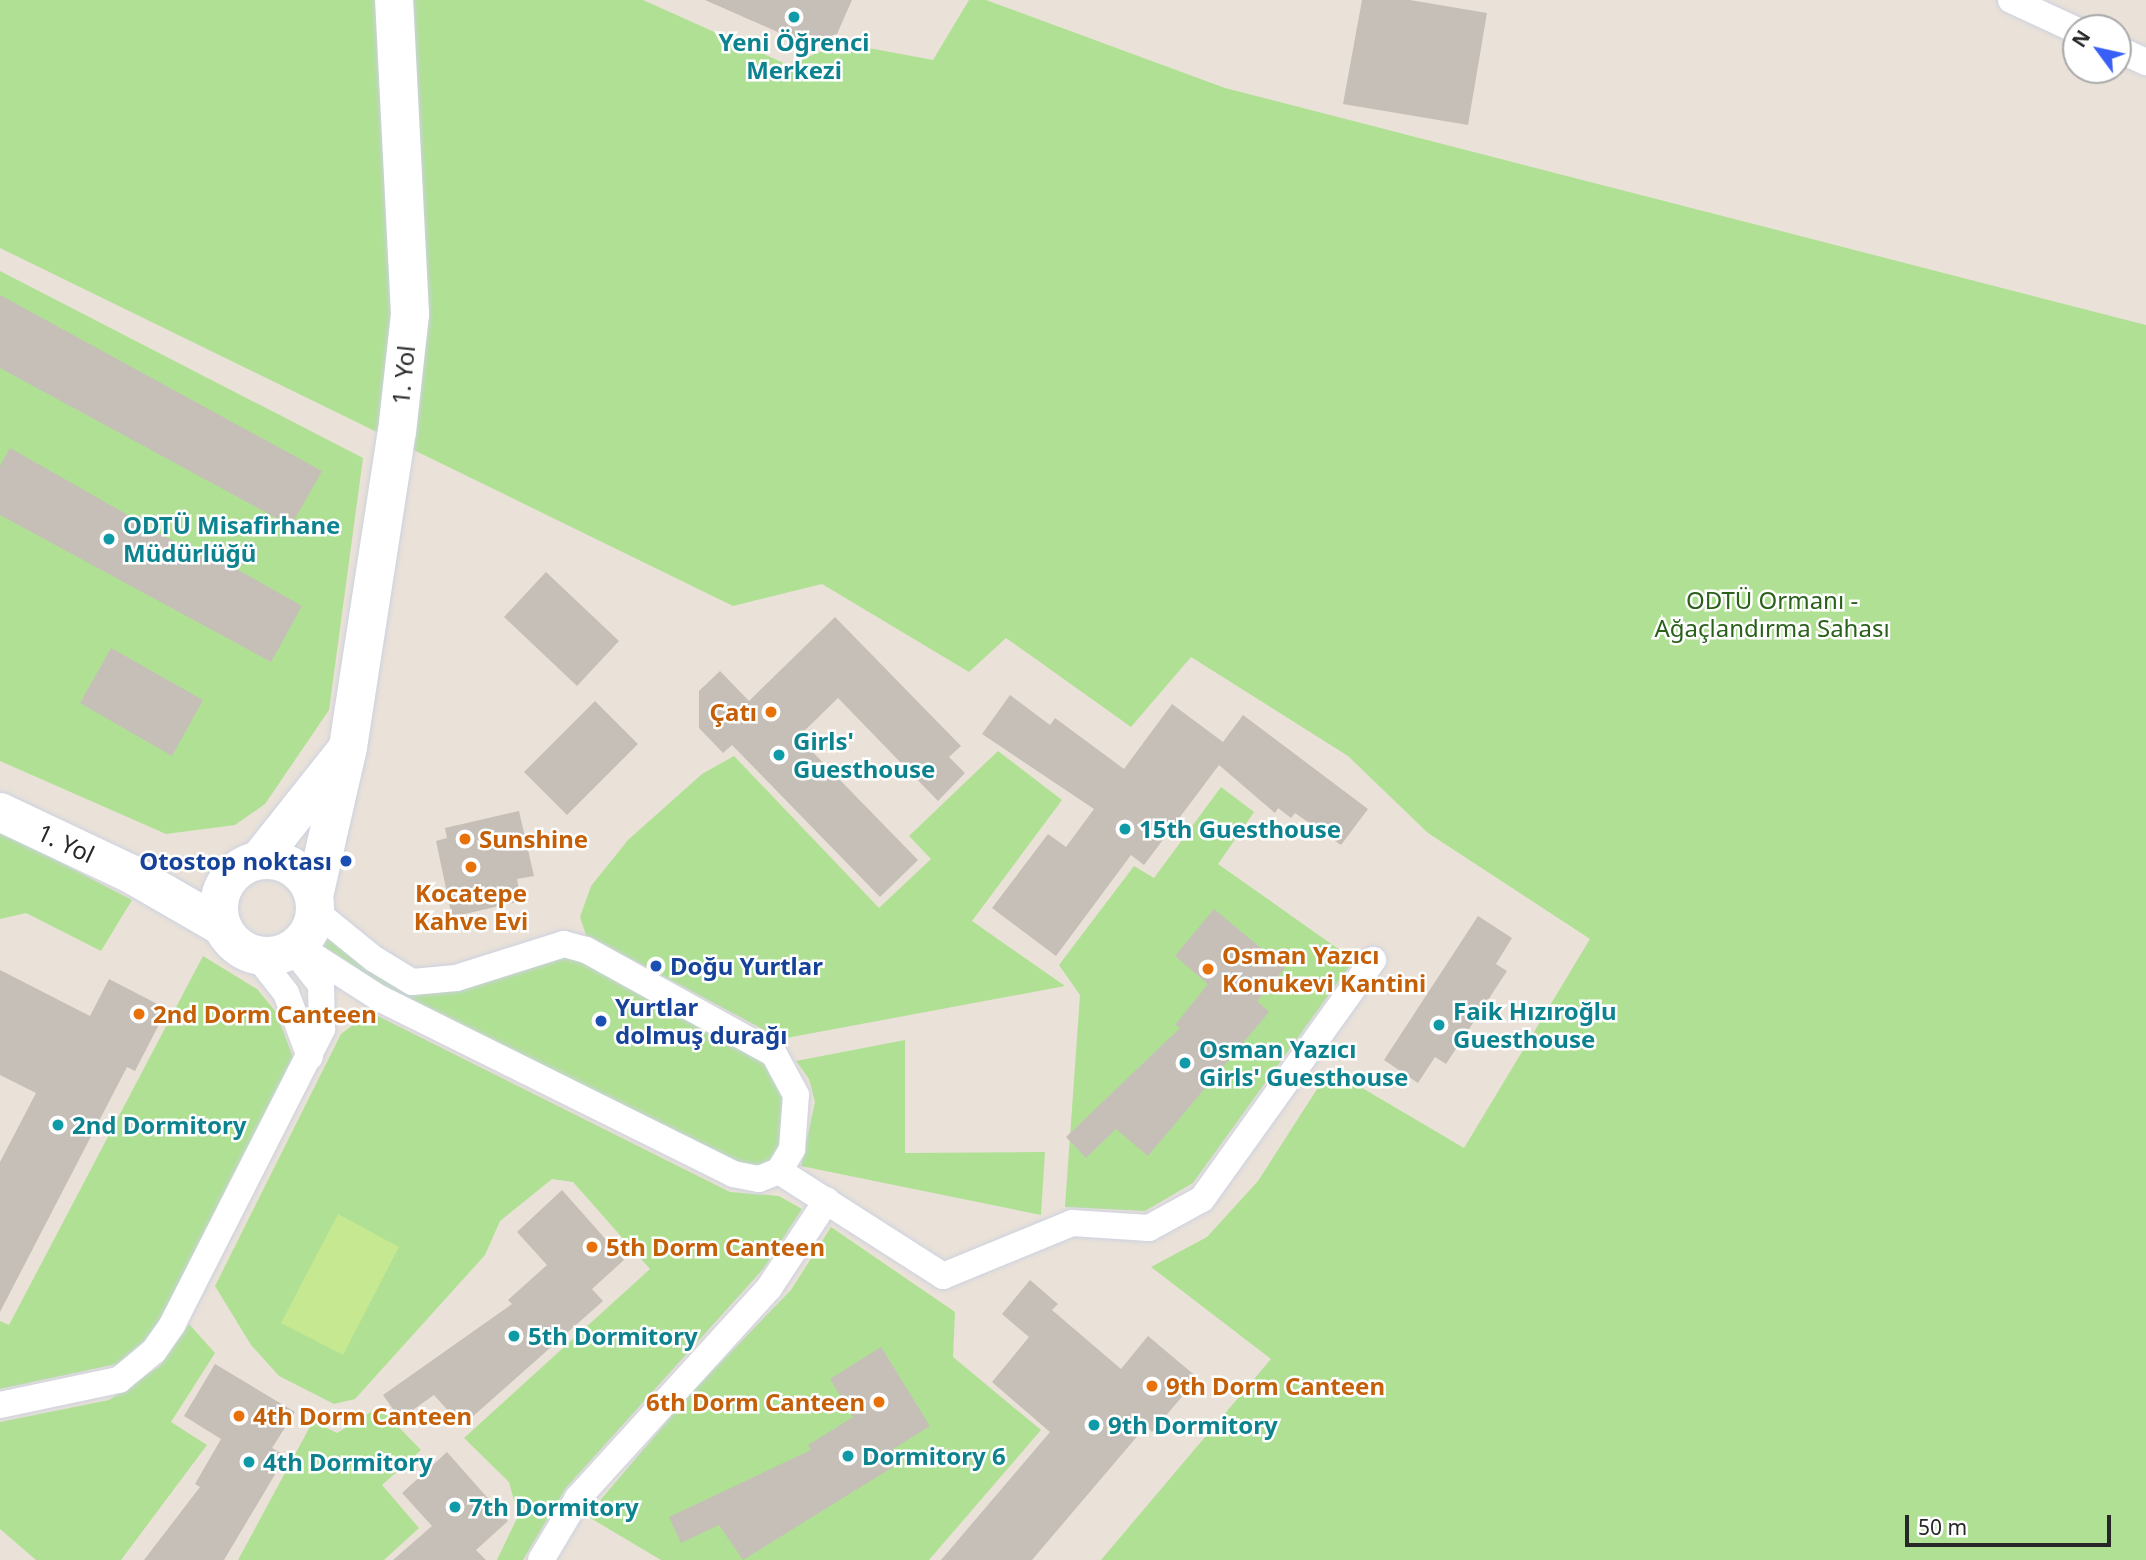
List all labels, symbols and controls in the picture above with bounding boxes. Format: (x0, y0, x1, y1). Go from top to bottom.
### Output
marker: Yeni Öğrenci Merkezi (786, 9, 802, 25)
north arrow (2062, 14, 2132, 84)
text: N (2066, 25, 2096, 52)
place label: Yeni Öğrenci Merkezi (718, 28, 870, 84)
street label: 1. Yol (386, 344, 420, 406)
place label: ODTÜ Misafirhane Müdürlüğü (123, 511, 340, 567)
marker: ODTÜ Misafirhane Müdürlüğü (101, 531, 117, 547)
park label: ODTÜ Ormanı - Ağaçlandırma Sahası (1654, 586, 1890, 642)
place label: Çatı (710, 698, 757, 726)
marker: Çatı (763, 704, 779, 720)
place label: Girls' Guesthouse (793, 727, 935, 783)
marker: Girls' Guesthouse (771, 747, 787, 763)
place label: 15th Guesthouse (1139, 815, 1341, 843)
street label: 1. Yol (33, 817, 99, 869)
marker: 15th Guesthouse (1117, 821, 1133, 837)
place label: Sunshine (479, 825, 588, 853)
marker: Sunshine (457, 831, 473, 847)
place label: Otostop noktası (139, 847, 332, 875)
marker: Otostop noktası (338, 853, 354, 869)
marker: Kocatepe Kahve Evi (463, 859, 479, 875)
place label: Kocatepe Kahve Evi (414, 879, 528, 935)
place label: Osman Yazıcı Konukevi Kantini (1222, 941, 1426, 997)
place label: Doğu Yurtlar (670, 952, 823, 980)
marker: Doğu Yurtlar (648, 958, 664, 974)
marker: Osman Yazıcı Konukevi Kantini (1200, 961, 1216, 977)
place label: Yurtlar dolmuş durağı (615, 993, 787, 1049)
place label: Faik Hızıroğlu Guesthouse (1453, 997, 1617, 1053)
place label: 2nd Dorm Canteen (153, 1000, 377, 1028)
marker: 2nd Dorm Canteen (131, 1006, 147, 1022)
marker: Yurtlar dolmuş durağı (593, 1013, 609, 1029)
marker: Faik Hızıroğlu Guesthouse (1431, 1017, 1447, 1033)
place label: Osman Yazıcı Girls' Guesthouse (1199, 1035, 1408, 1091)
marker: Osman Yazıcı Girls' Guesthouse (1177, 1055, 1193, 1071)
place label: 2nd Dormitory (72, 1111, 246, 1139)
marker: 2nd Dormitory (50, 1117, 66, 1133)
place label: 5th Dorm Canteen (606, 1233, 825, 1261)
marker: 5th Dorm Canteen (584, 1239, 600, 1255)
place label: 5th Dormitory (528, 1322, 698, 1350)
marker: 5th Dormitory (506, 1328, 522, 1344)
place label: 9th Dorm Canteen (1166, 1372, 1385, 1400)
marker: 9th Dorm Canteen (1144, 1378, 1160, 1394)
place label: 6th Dorm Canteen (646, 1388, 865, 1416)
marker: 6th Dorm Canteen (871, 1394, 887, 1410)
place label: 4th Dorm Canteen (253, 1402, 472, 1430)
marker: 4th Dorm Canteen (231, 1408, 247, 1424)
place label: 9th Dormitory (1108, 1411, 1278, 1439)
marker: 9th Dormitory (1086, 1417, 1102, 1433)
place label: Dormitory 6 (862, 1442, 1006, 1470)
place label: 4th Dormitory (263, 1448, 433, 1476)
marker: Dormitory 6 (840, 1448, 856, 1464)
marker: 4th Dormitory (241, 1454, 257, 1470)
place label: 7th Dormitory (469, 1493, 639, 1521)
marker: 7th Dormitory (447, 1499, 463, 1515)
scale bar (1908, 1500, 2114, 1544)
text: 50 m (1918, 1513, 1967, 1541)

